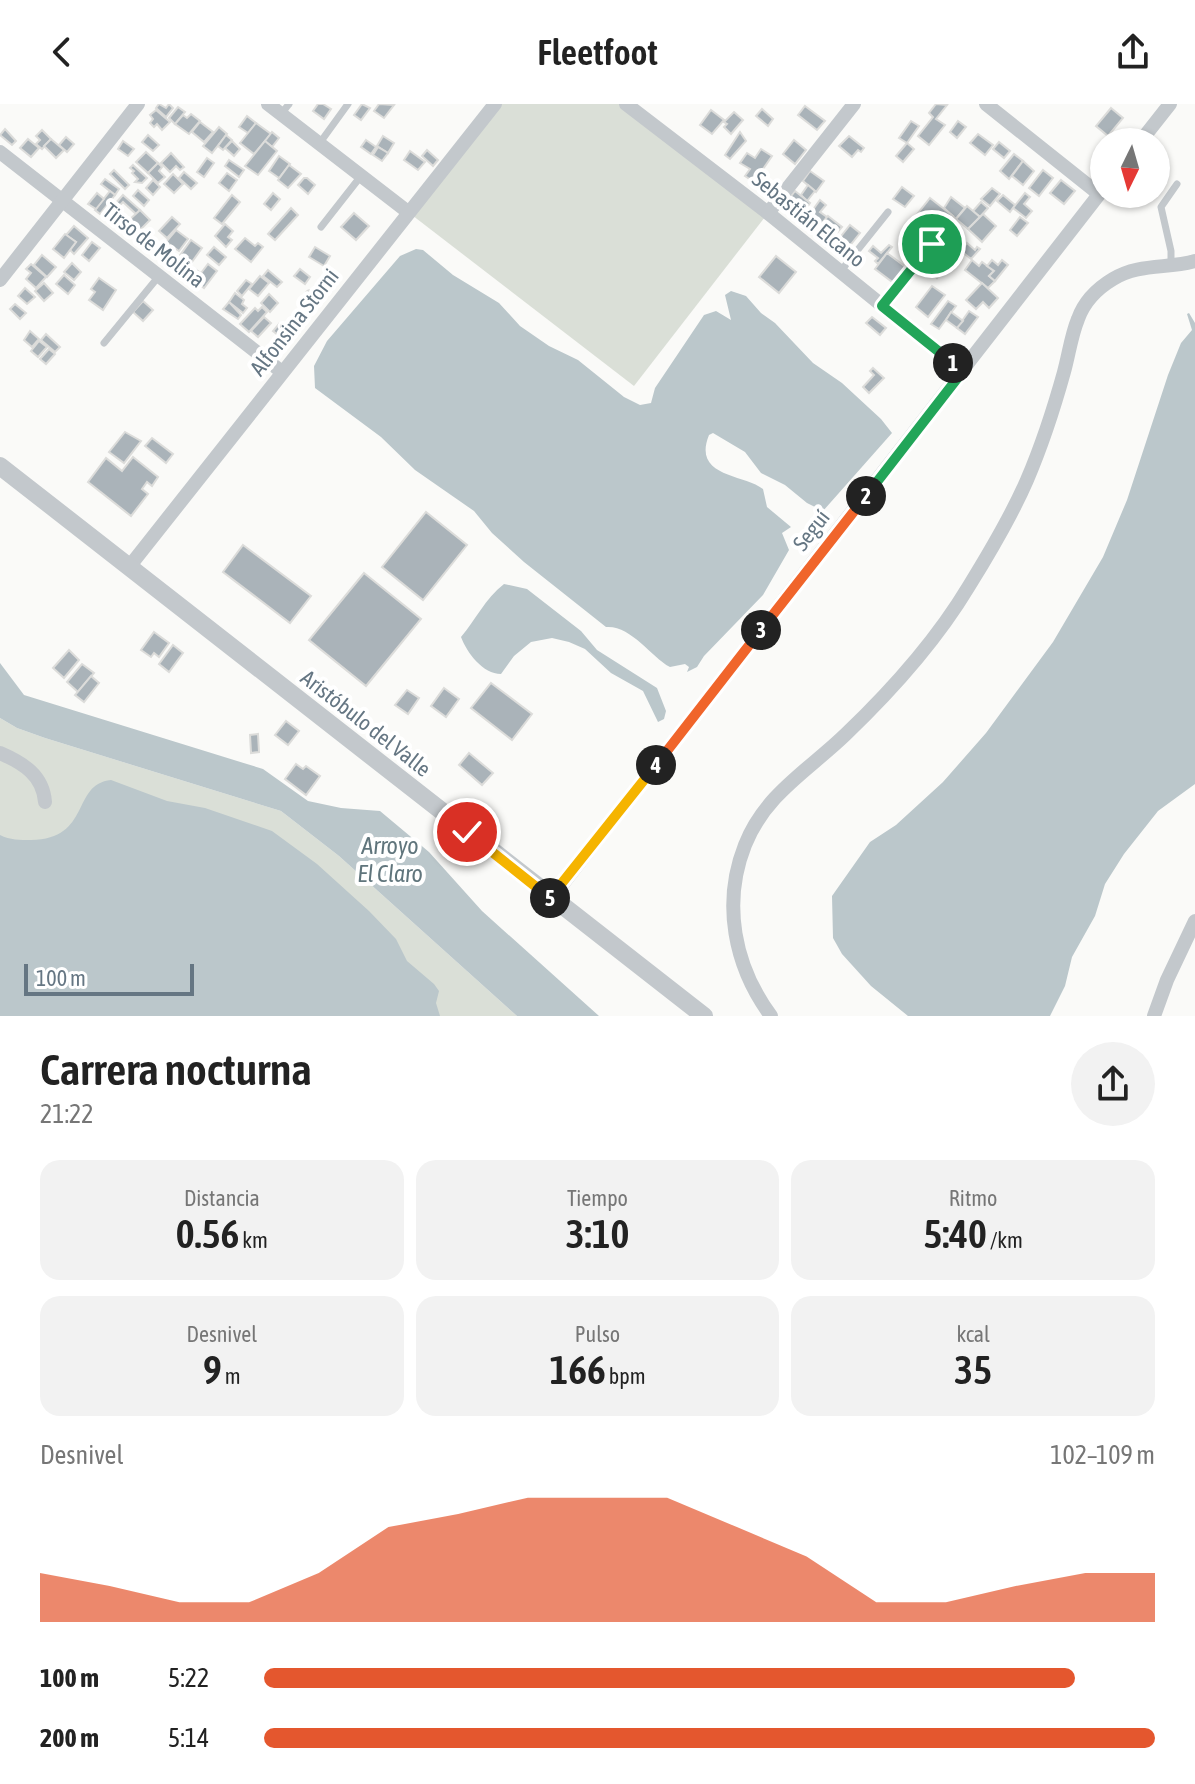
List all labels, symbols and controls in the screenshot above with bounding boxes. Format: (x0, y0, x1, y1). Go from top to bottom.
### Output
icon: back (40, 30, 84, 74)
icon: share (1111, 30, 1155, 74)
text: Fleetfoot (537, 31, 658, 73)
north arrow (1090, 128, 1170, 208)
map controls (1090, 128, 1170, 208)
street label: Sebastián Elcano (747, 166, 871, 272)
street label: Tirso de Molina (98, 197, 210, 293)
pin (898, 210, 966, 278)
icon: arrive (910, 222, 954, 266)
street label: Alfonsina Storni (244, 263, 344, 381)
pin: 1 (933, 343, 973, 383)
text: 1 (948, 350, 958, 376)
pin: 2 (846, 476, 886, 516)
text: 2 (861, 483, 871, 509)
street label: Seguí (787, 505, 835, 555)
pin: 3 (741, 610, 781, 650)
text: 3 (756, 617, 766, 643)
street label: Aristóbulo del Valle (296, 664, 436, 782)
pin: 4 (636, 745, 676, 785)
text: 4 (651, 752, 661, 778)
pin (433, 798, 501, 866)
icon: check (445, 810, 489, 854)
water label: Arroyo El Claro (357, 832, 423, 887)
pin: 5 (530, 878, 570, 918)
text: 5 (545, 885, 555, 911)
scale bar (24, 960, 194, 996)
text: 100 m (36, 965, 86, 991)
button: share (1071, 1042, 1155, 1126)
text: Carrera nocturna (40, 1044, 312, 1094)
text: 21:22 (40, 1099, 94, 1129)
text: Distancia (184, 1185, 260, 1211)
text: Tiempo (567, 1185, 628, 1211)
text: Ritmo (949, 1185, 997, 1211)
text: 0.56 (176, 1211, 239, 1256)
text: 3:10 (566, 1211, 629, 1256)
text: 5:40 (923, 1211, 987, 1256)
text: km (239, 1227, 268, 1253)
text: /km (987, 1227, 1023, 1253)
text: Desnivel (187, 1321, 257, 1347)
text: Pulso (575, 1321, 620, 1347)
text: kcal (956, 1321, 990, 1347)
text: 9 (203, 1347, 222, 1392)
text: 166 (549, 1347, 606, 1392)
text: 35 (954, 1347, 992, 1392)
text: m (222, 1363, 241, 1389)
text: bpm (606, 1363, 646, 1389)
text: Desnivel (40, 1440, 123, 1470)
text: 102–109 m (1050, 1440, 1155, 1470)
text: 100 m (40, 1663, 99, 1693)
text: 5:22 (168, 1663, 209, 1693)
text: 200 m (40, 1723, 99, 1753)
text: 5:14 (168, 1723, 209, 1753)

